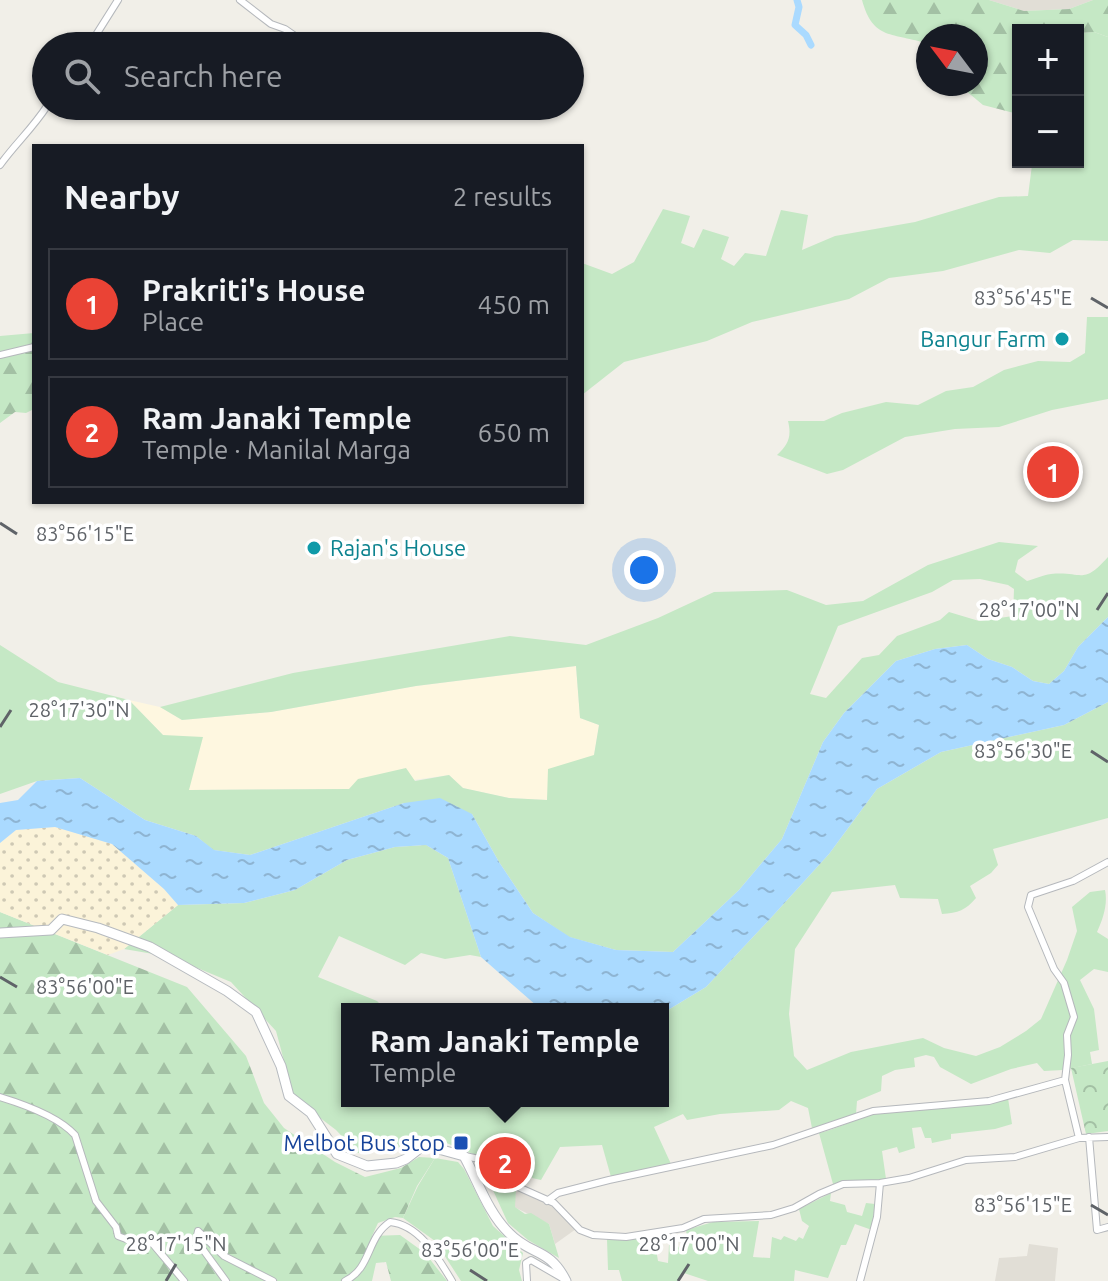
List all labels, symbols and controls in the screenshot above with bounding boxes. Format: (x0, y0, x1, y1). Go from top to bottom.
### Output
north arrow (916, 24, 988, 96)
map controls (1012, 24, 1084, 168)
button: + (1012, 24, 1084, 96)
search box (32, 32, 584, 120)
icon: search (60, 54, 104, 98)
text: Search here (124, 59, 283, 93)
button: − (1012, 96, 1084, 168)
text: Nearby (64, 177, 179, 215)
text: 2 results (453, 182, 552, 211)
text: Prakriti's House (142, 273, 366, 307)
text: 83°56'45"E (974, 286, 1072, 309)
text: 1 (85, 290, 99, 319)
text: 450 m (478, 290, 550, 319)
text: Place (142, 307, 204, 336)
place label: Bangur Farm (920, 326, 1046, 351)
marker: Bangur Farm (1053, 330, 1071, 348)
text: Ram Janaki Temple (142, 401, 412, 435)
text: 2 (85, 418, 99, 447)
text: 650 m (478, 418, 550, 447)
text: Temple · Manilal Marga (142, 435, 411, 464)
pin: 1 (1027, 442, 1079, 502)
text: 83°56'15"E (36, 522, 134, 545)
place label: Rajan's House (330, 535, 466, 560)
marker: Rajan's House (305, 539, 323, 557)
your location (624, 550, 664, 590)
text: 28°17'00"N (978, 598, 1080, 621)
text: 28°17'30"N (28, 698, 130, 721)
text: 83°56'30"E (974, 739, 1072, 762)
text: 83°56'00"E (36, 975, 134, 998)
popup (341, 1003, 669, 1107)
text: Ram Janaki Temple (370, 1024, 640, 1058)
text: Temple (370, 1058, 456, 1087)
place label: Melbot Bus stop (284, 1130, 445, 1155)
pin: 2 (479, 1133, 531, 1193)
marker: Melbot Bus stop (452, 1134, 470, 1152)
text: 83°56'15"E (974, 1193, 1072, 1216)
text: 28°17'15"N (125, 1232, 227, 1255)
text: 28°17'00"N (638, 1232, 740, 1255)
text: 83°56'00"E (421, 1238, 519, 1261)

